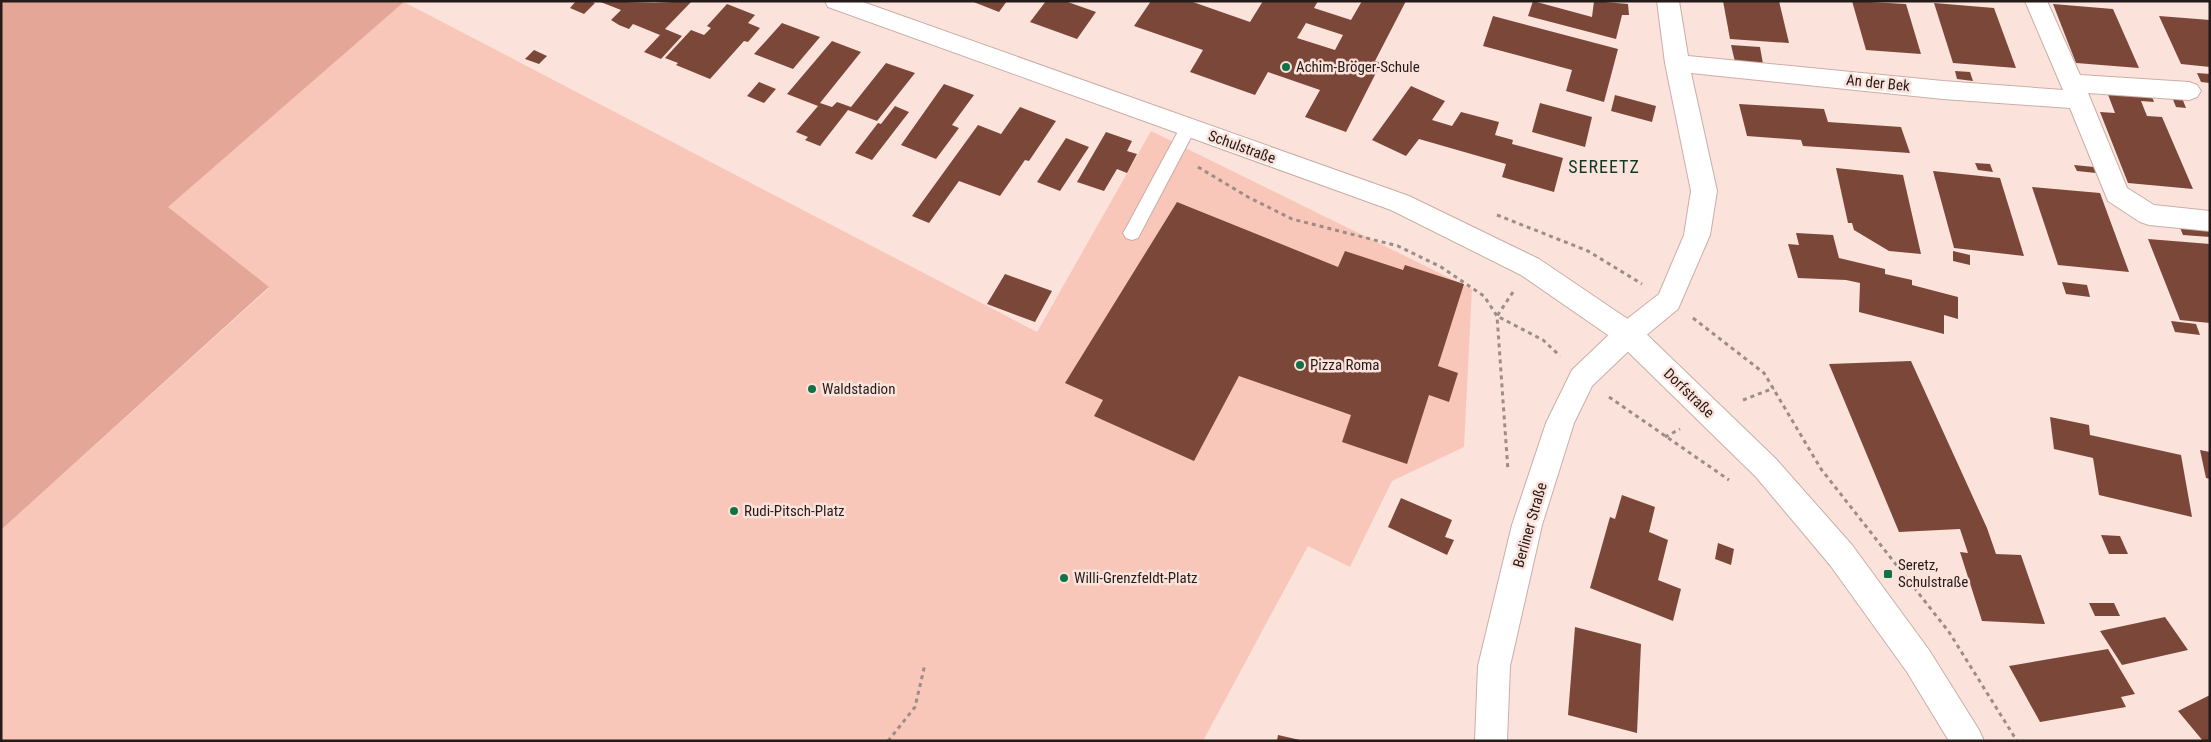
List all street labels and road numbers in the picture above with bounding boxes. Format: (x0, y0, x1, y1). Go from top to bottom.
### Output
street label: An der Bek (1845, 71, 1911, 95)
street label: Schulstraße (1206, 127, 1278, 167)
street label: Dorfstraße (1660, 365, 1718, 421)
street label: Berliner Straße (1509, 480, 1551, 570)

